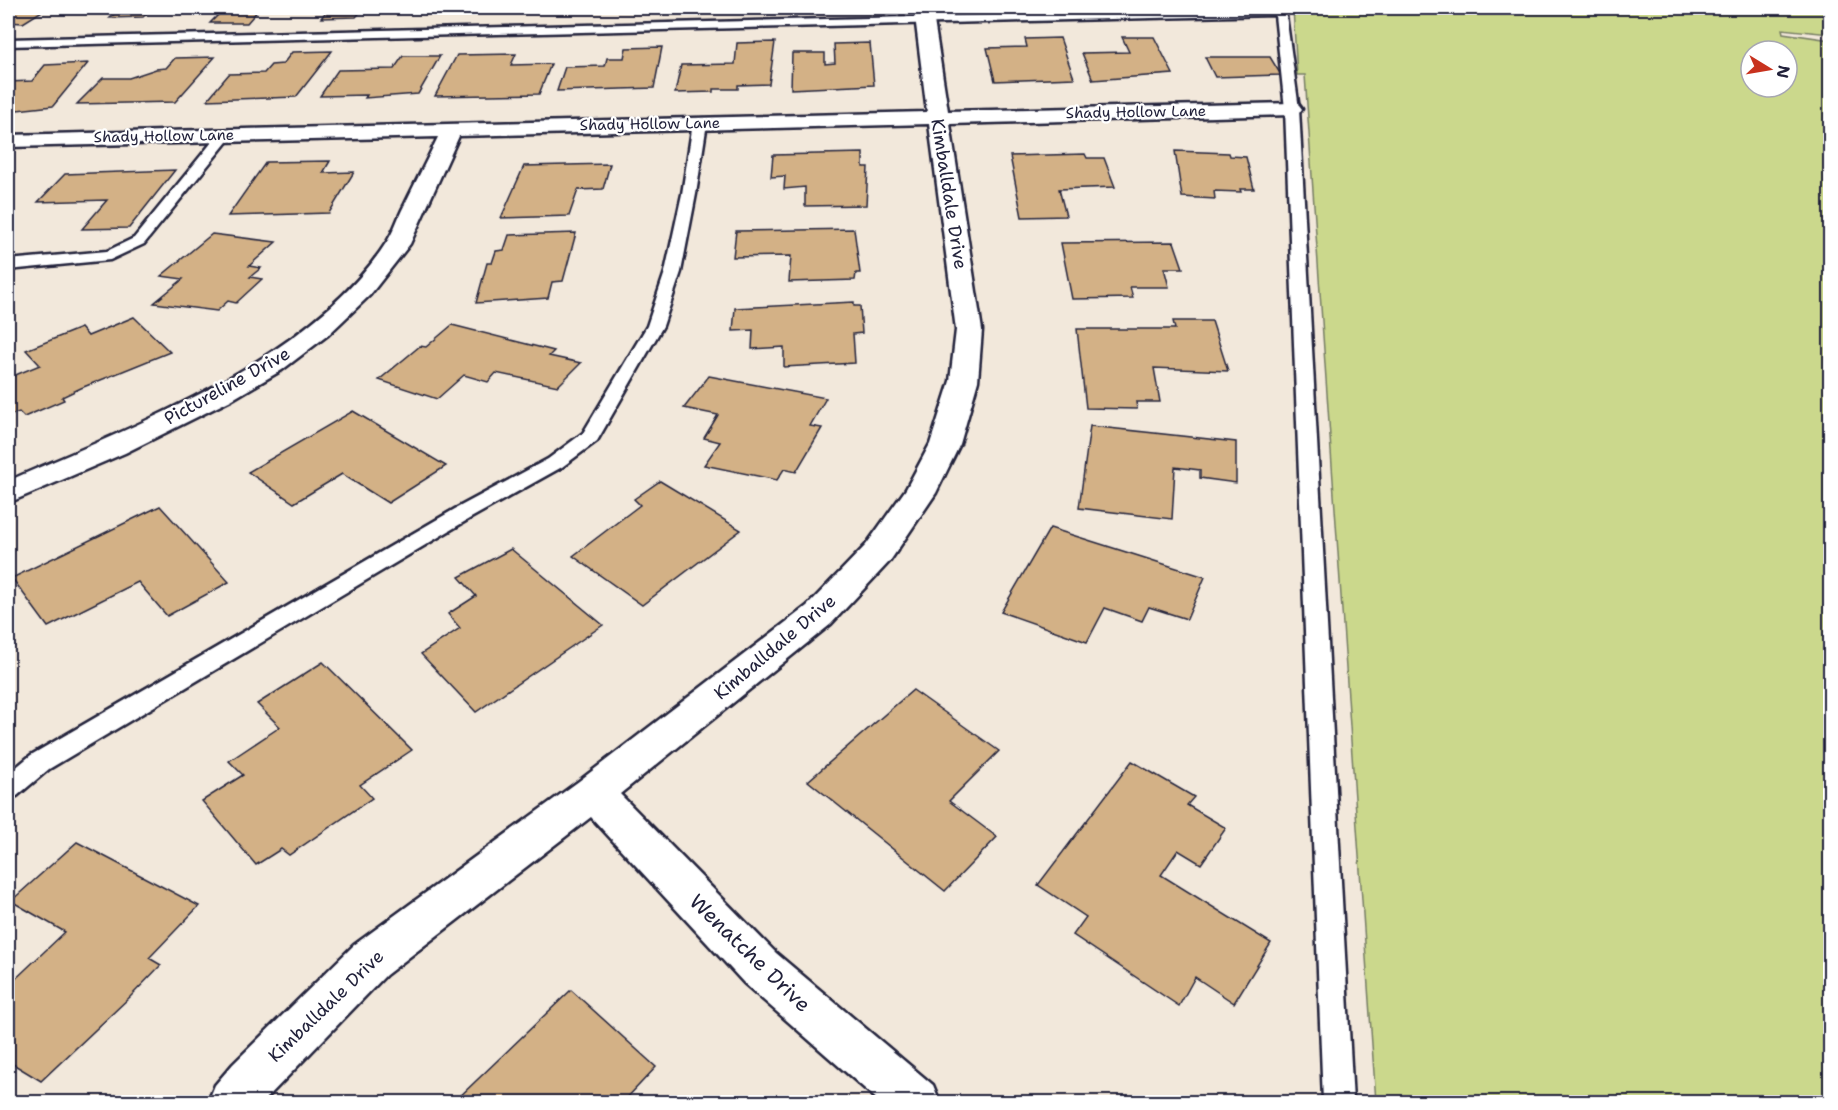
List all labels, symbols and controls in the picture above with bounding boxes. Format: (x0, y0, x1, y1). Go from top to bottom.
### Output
north arrow (1739, 39, 1799, 99)
text: N (1772, 64, 1795, 80)
street label: Shady Hollow Lane (1066, 101, 1206, 123)
street label: Shady Hollow Lane (580, 113, 720, 135)
street label: Kimballdale Drive (925, 117, 973, 271)
street label: Shady Hollow Lane (94, 125, 234, 147)
street label: Pictureline Drive (160, 341, 294, 431)
street label: Kimballdale Drive (709, 589, 841, 705)
street label: Wenatche Drive (683, 888, 817, 1018)
street label: Kimballdale Drive (263, 944, 389, 1068)

